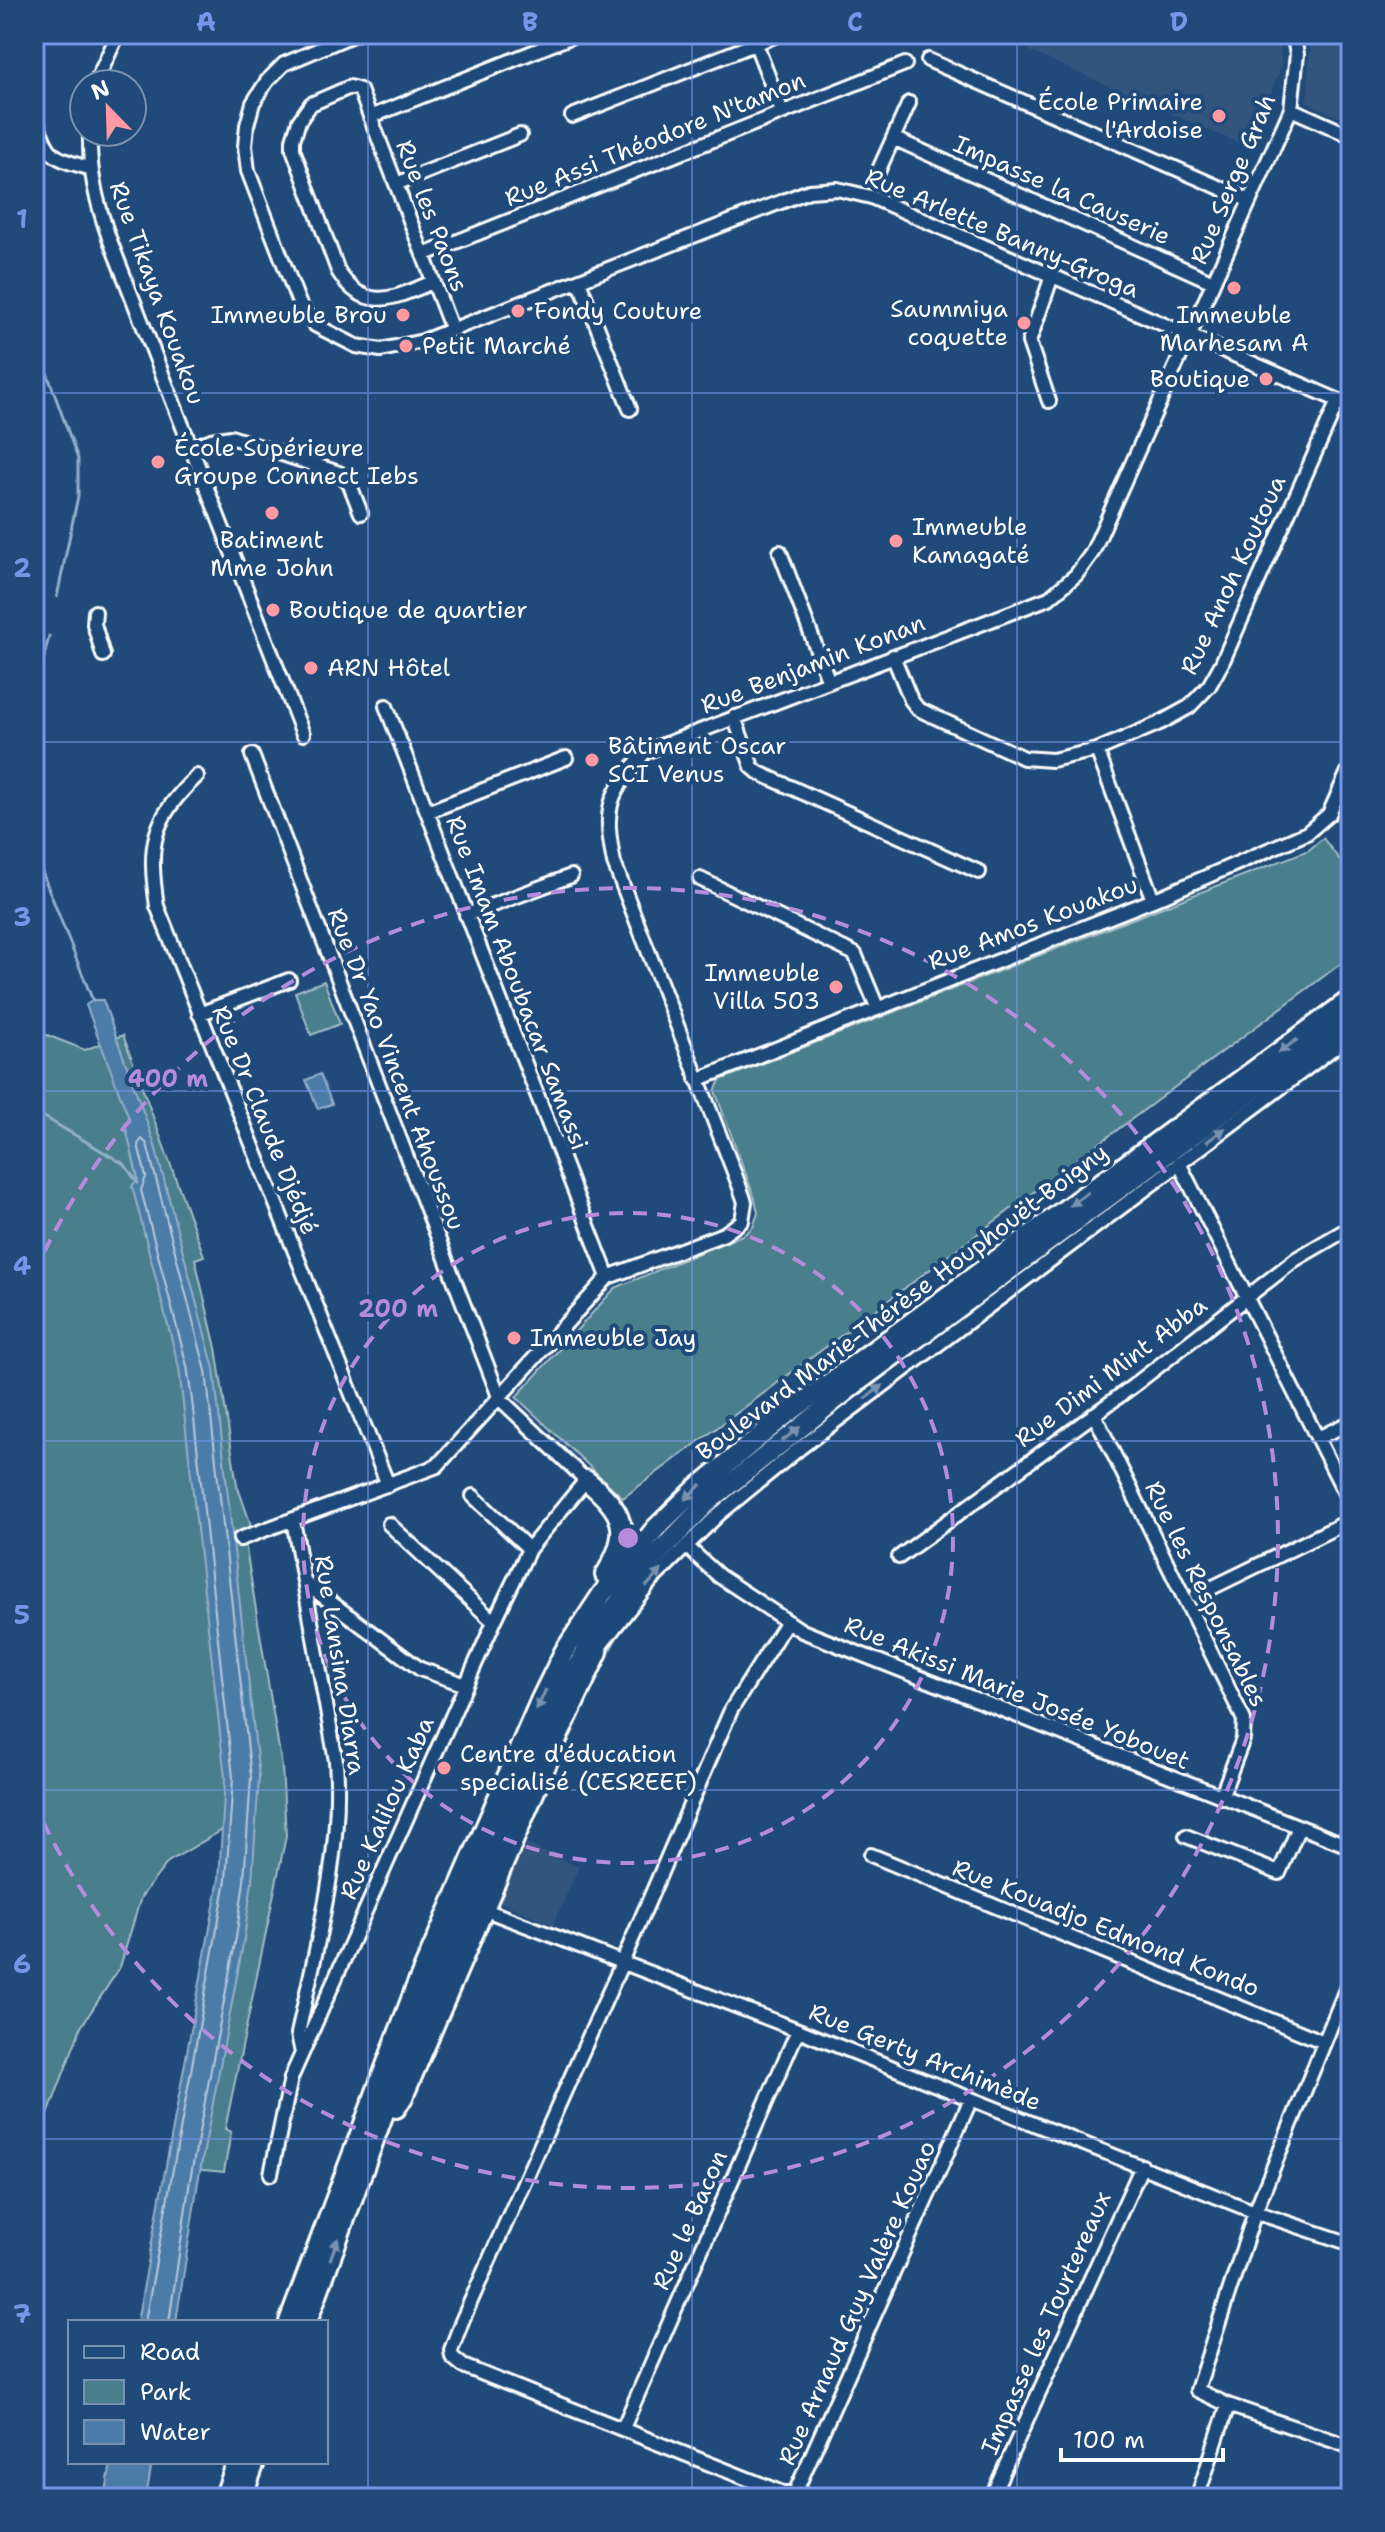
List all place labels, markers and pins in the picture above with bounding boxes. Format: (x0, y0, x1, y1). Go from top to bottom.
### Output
place label: École Primaire l'Ardoise (1038, 86, 1203, 146)
marker: École Primaire l'Ardoise (1210, 107, 1228, 125)
marker: Immeuble Marhesam A (1225, 279, 1243, 297)
place label: Saummiya coquette (890, 293, 1008, 353)
place label: Fondy Couture (534, 295, 702, 327)
place label: Immeuble Brou (211, 299, 387, 331)
place label: Immeuble Marhesam A (1160, 299, 1308, 359)
marker: Fondy Couture (509, 302, 527, 320)
marker: Immeuble Brou (394, 306, 412, 324)
marker: Saummiya coquette (1015, 314, 1033, 332)
place label: Petit Marché (422, 330, 571, 362)
marker: Petit Marché (397, 337, 415, 355)
place label: Boutique (1150, 363, 1250, 395)
marker: Boutique (1257, 370, 1275, 388)
place label: École Supérieure Groupe Connect Iebs (174, 432, 419, 492)
marker: École Supérieure Groupe Connect Iebs (149, 453, 167, 471)
marker: Batiment Mme John (263, 504, 281, 522)
place label: Immeuble Kamagaté (912, 511, 1030, 571)
place label: Batiment Mme John (210, 524, 334, 584)
marker: Immeuble Kamagaté (887, 532, 905, 550)
place label: Boutique de quartier (289, 594, 528, 626)
marker: Boutique de quartier (264, 601, 282, 619)
place label: ARN Hôtel (327, 652, 451, 684)
marker: ARN Hôtel (302, 659, 320, 677)
place label: Bâtiment Oscar SCI Venus (608, 730, 787, 790)
marker: Bâtiment Oscar SCI Venus (583, 751, 601, 769)
place label: Immeuble Villa 503 (704, 957, 820, 1017)
marker: Immeuble Villa 503 (827, 978, 845, 996)
place label: Immeuble Jay (530, 1322, 696, 1354)
marker: Immeuble Jay (505, 1329, 523, 1347)
centre of rings (614, 1524, 642, 1552)
place label: Centre d'éducation specialisé (CESREEF) (460, 1738, 697, 1798)
marker: Centre d'éducation specialisé (CESREEF) (435, 1759, 453, 1777)

